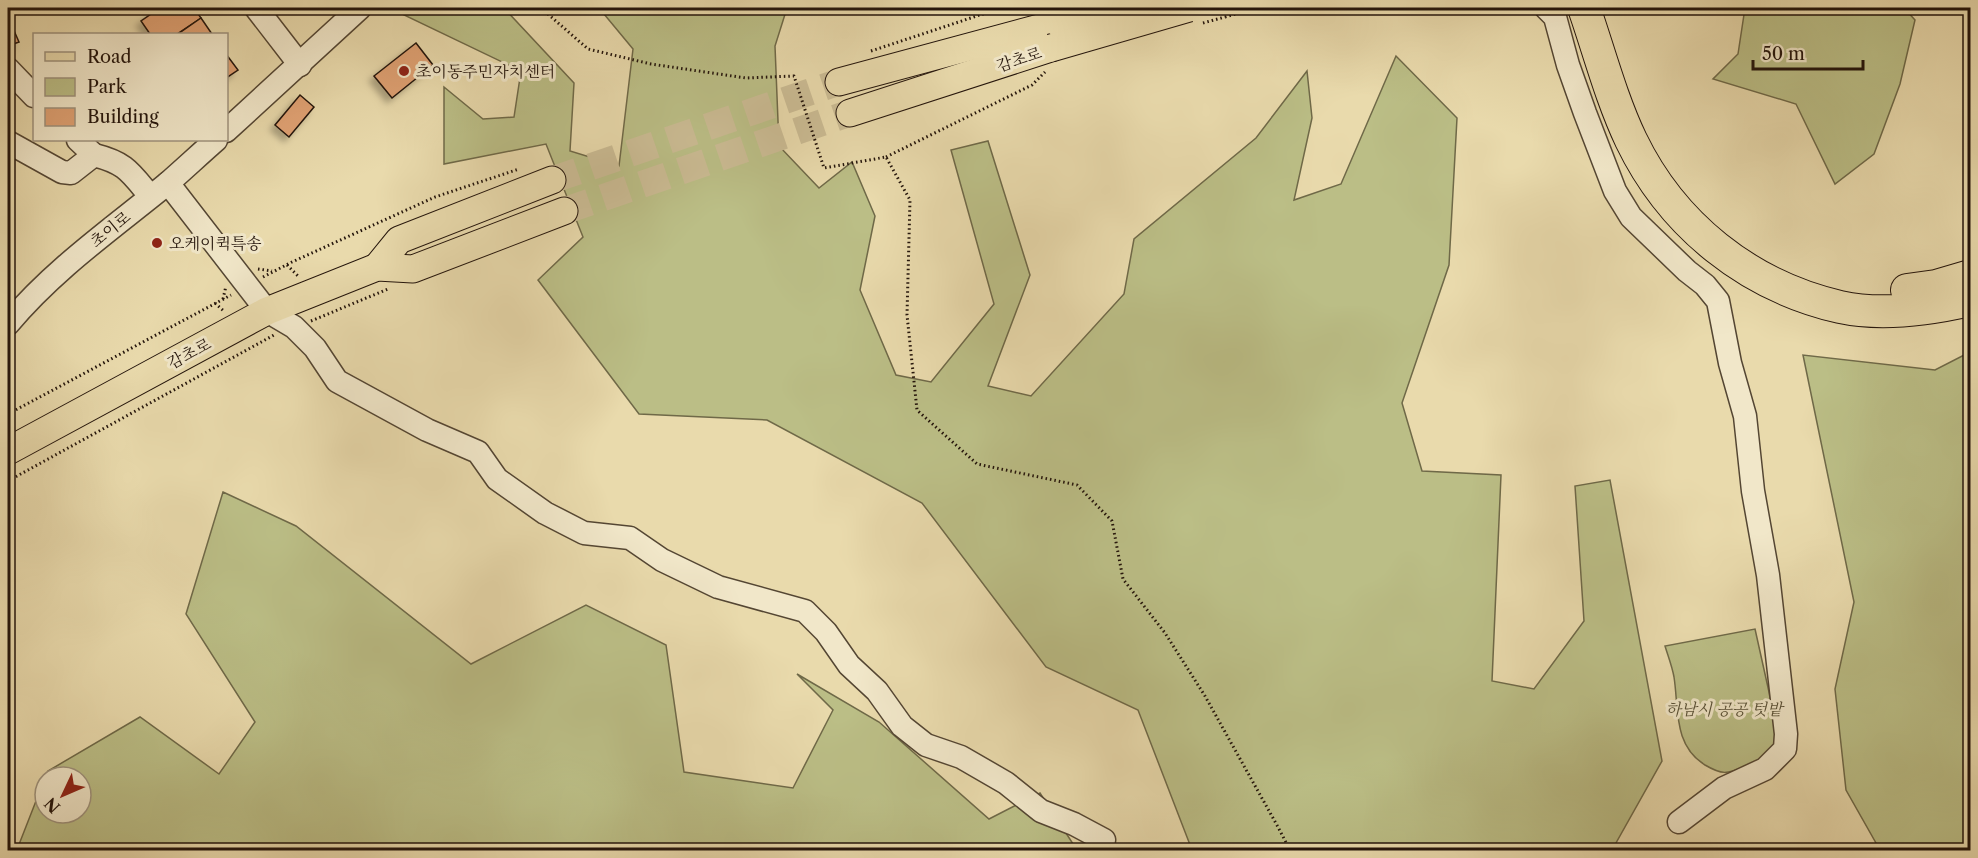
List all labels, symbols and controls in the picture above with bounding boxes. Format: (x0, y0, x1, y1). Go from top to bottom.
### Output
legend (33, 33, 228, 141)
scale bar (1753, 33, 1862, 71)
street label: 감초로 (994, 42, 1045, 76)
text: 50 m (1762, 43, 1805, 65)
text: Road (87, 46, 132, 68)
place label: 초이동주민자치센터 (416, 61, 555, 81)
marker: 초이동주민자치센터 (397, 64, 411, 78)
text: Park (87, 76, 128, 98)
text: Building (87, 106, 159, 128)
street label: 초이로 (86, 206, 135, 251)
place label: 오케이퀵특송 (169, 233, 262, 253)
marker: 오케이퀵특송 (150, 236, 164, 250)
street label: 감초로 (164, 333, 215, 373)
park label: 하남시 공공 텃밭 (1665, 699, 1785, 719)
north arrow (33, 765, 93, 825)
text: N (40, 793, 64, 817)

